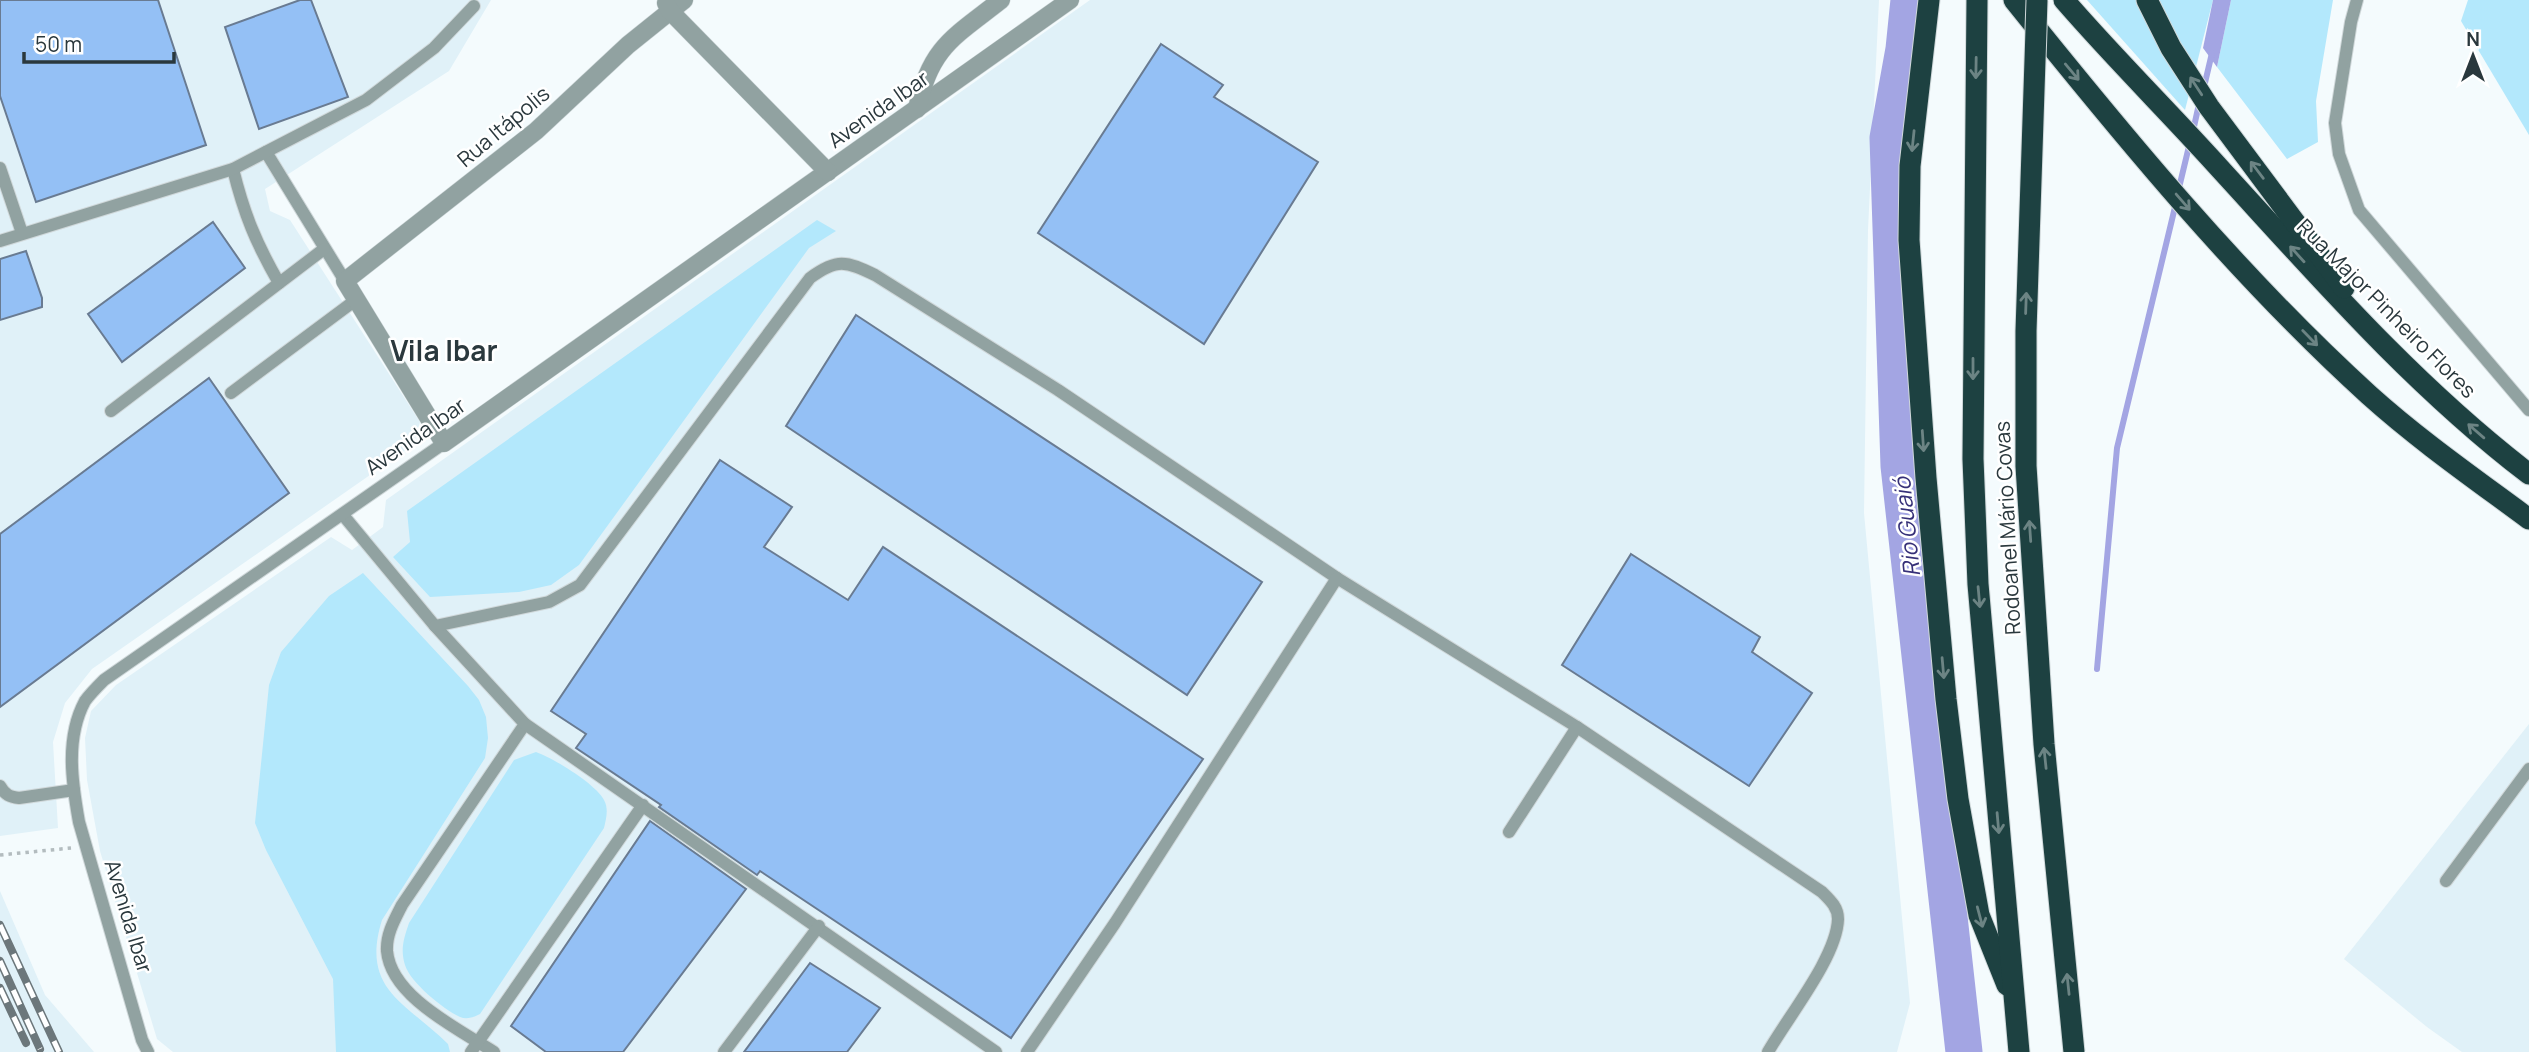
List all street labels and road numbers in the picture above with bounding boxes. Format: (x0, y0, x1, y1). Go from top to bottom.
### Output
street label: Avenida Ibar (822, 64, 934, 154)
street label: Rua Itápolis (451, 79, 555, 173)
street label: Rua Major Pinheiro Flores (2291, 212, 2483, 404)
street label: Avenida Ibar (359, 391, 471, 481)
street label: Rodoanel Mário Covas (1987, 420, 2027, 636)
street label: Avenida Ibar (99, 856, 160, 976)

